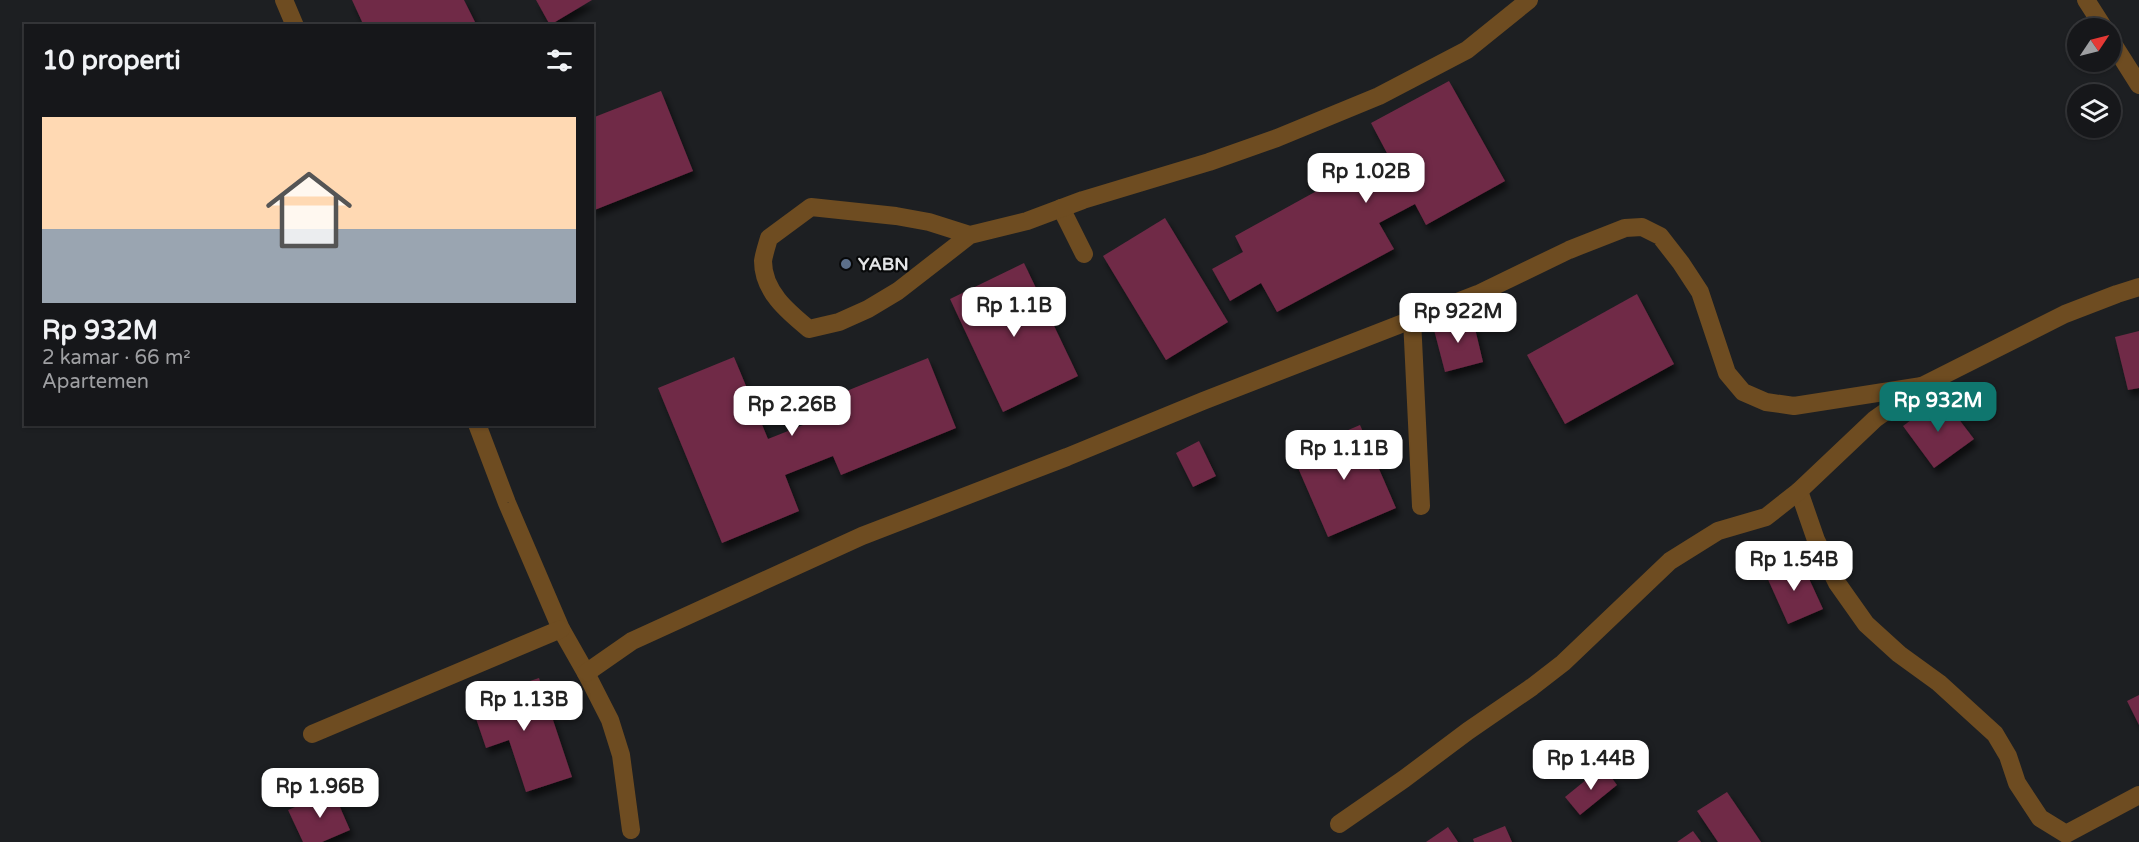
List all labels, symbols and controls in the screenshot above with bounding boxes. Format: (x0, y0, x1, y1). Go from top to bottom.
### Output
north arrow (2067, 18, 2121, 72)
map controls (2067, 18, 2121, 138)
icon: filters (543, 44, 576, 77)
text: 10 properti (42, 45, 181, 76)
button: layers (2067, 84, 2121, 138)
pin: Rp 1.02B (1304, 153, 1428, 204)
icon: home (255, 156, 363, 264)
text: Rp 1.02B (1322, 160, 1410, 184)
place label: YABN (858, 253, 909, 275)
marker: YABN (839, 257, 853, 271)
pin: Rp 1.1B (959, 287, 1069, 338)
pin: Rp 922M (1403, 293, 1513, 344)
text: Rp 1.1B (976, 294, 1052, 318)
text: Rp 922M (1413, 300, 1503, 324)
text: Rp 932M (42, 315, 158, 346)
text: 2 kamar · 66 m² (42, 346, 191, 370)
text: Apartemen (42, 370, 149, 394)
pin: Rp 932M (1883, 382, 1993, 433)
pin: Rp 2.26B (730, 386, 854, 437)
text: Rp 932M (1893, 389, 1983, 413)
text: Rp 2.26B (748, 393, 836, 417)
pin: Rp 1.11B (1282, 430, 1406, 481)
text: Rp 1.11B (1300, 437, 1388, 461)
pin: Rp 1.54B (1732, 541, 1856, 592)
text: Rp 1.54B (1750, 548, 1838, 572)
pin: Rp 1.13B (462, 681, 586, 732)
text: Rp 1.13B (480, 688, 568, 712)
pin: Rp 1.44B (1529, 740, 1653, 791)
text: Rp 1.44B (1547, 747, 1635, 771)
pin: Rp 1.96B (258, 768, 382, 819)
text: Rp 1.96B (276, 775, 364, 799)

